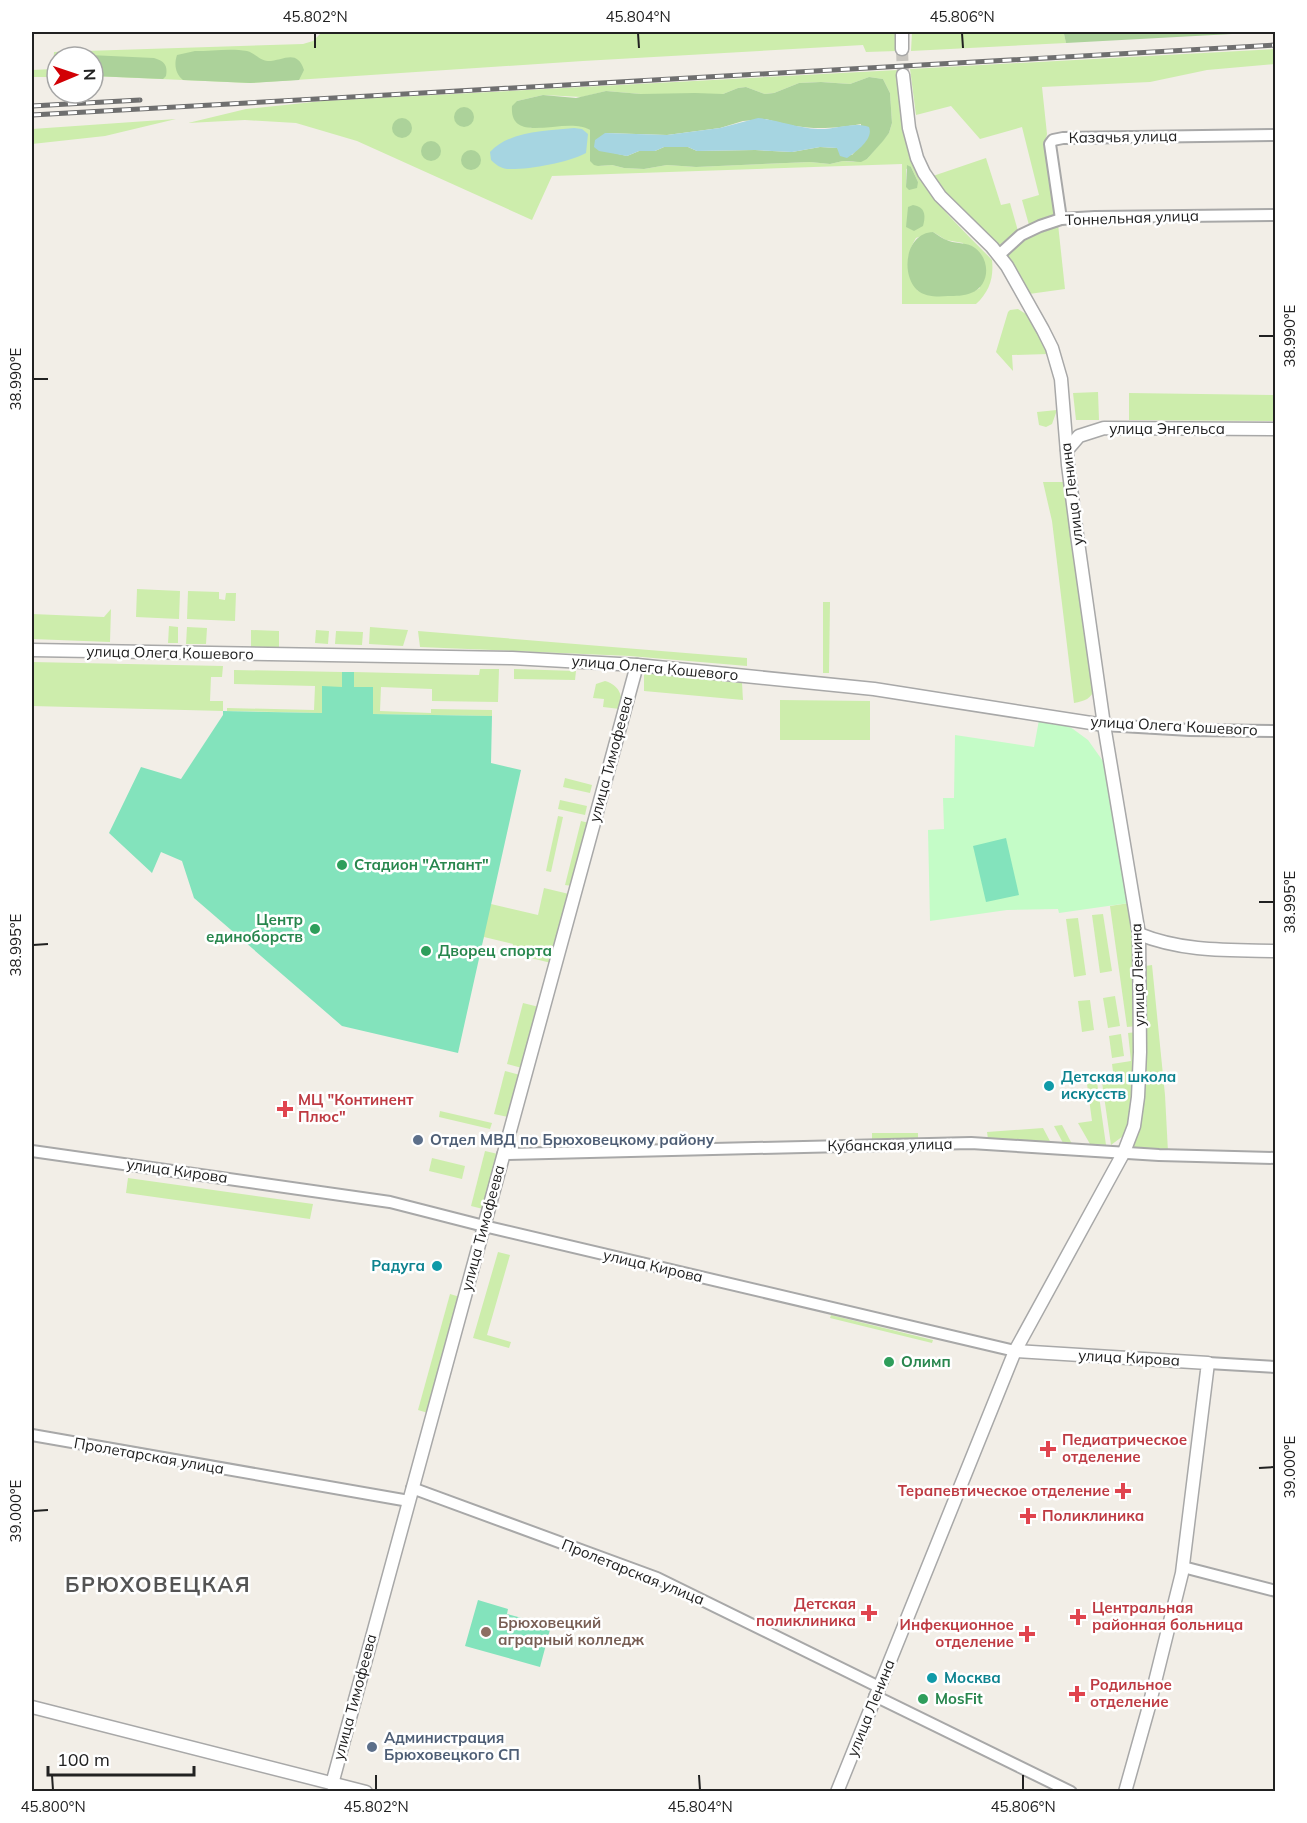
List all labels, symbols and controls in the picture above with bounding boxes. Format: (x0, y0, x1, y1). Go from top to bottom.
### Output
text: 45.802°N (282, 7, 348, 26)
text: 45.804°N (605, 7, 671, 26)
text: 45.806°N (929, 7, 995, 26)
north arrow (45, 45, 105, 105)
text: N (80, 68, 100, 81)
street label: Казачья улица (1069, 126, 1177, 147)
street label: Тоннельная улица (1065, 206, 1199, 229)
text: 38.990°E (1280, 304, 1299, 367)
text: 38.990°E (6, 347, 25, 410)
street label: улица Энгельса (1109, 419, 1225, 438)
street label: улица Ленина (1056, 442, 1087, 547)
street label: улица Олега Кошевого (86, 642, 254, 663)
street label: улица Олега Кошевого (571, 651, 739, 684)
street label: улица Тимофеева (585, 694, 636, 824)
street label: улица Олега Кошевого (1090, 712, 1258, 739)
place label: Стадион "Атлант" (354, 855, 489, 874)
marker: Стадион "Атлант" (335, 858, 349, 872)
text: 38.995°E (1280, 870, 1299, 933)
place label: Центр единоборств (206, 910, 303, 946)
text: 38.995°E (6, 913, 25, 976)
marker: Центр единоборств (308, 922, 322, 936)
street label: улица Ленина (1126, 923, 1149, 1027)
place label: Дворец спорта (438, 941, 552, 960)
marker: Дворец спорта (419, 944, 433, 958)
place label: Детская школа искусств (1061, 1067, 1176, 1103)
marker: Детская школа искусств (1042, 1079, 1056, 1093)
place label: МЦ "Континент Плюс" (298, 1090, 414, 1126)
marker: МЦ "Континент Плюс" (276, 1100, 294, 1118)
place label: Отдел МВД по Брюховецкому району (430, 1130, 715, 1149)
marker: Отдел МВД по Брюховецкому району (411, 1133, 425, 1147)
street label: Кубанская улица (827, 1134, 953, 1155)
street label: улица Кирова (125, 1154, 229, 1187)
street label: улица Тимофеева (457, 1163, 508, 1293)
street label: улица Кирова (601, 1245, 705, 1286)
place label: Радуга (371, 1256, 425, 1275)
marker: Радуга (430, 1259, 444, 1273)
street label: улица Кирова (1078, 1345, 1180, 1370)
place label: Олимп (901, 1352, 951, 1371)
marker: Олимп (882, 1355, 896, 1369)
place label: Педиатрическое отделение (1062, 1430, 1187, 1466)
street label: Пролетарская улица (73, 1433, 226, 1478)
text: 39.000°E (1280, 1435, 1299, 1498)
marker: Педиатрическое отделение (1039, 1440, 1057, 1458)
text: 39.000°E (6, 1479, 25, 1542)
place label: Терапевтическое отделение (898, 1481, 1110, 1500)
marker: Терапевтическое отделение (1114, 1482, 1132, 1500)
place label: Поликлиника (1042, 1506, 1144, 1525)
marker: Поликлиника (1019, 1507, 1037, 1525)
street label: Пролетарская улица (559, 1534, 707, 1609)
district label: БРЮХОВЕЦКАЯ (65, 1571, 251, 1597)
place label: Детская поликлиника (756, 1594, 856, 1630)
place label: Центральная районная больница (1092, 1598, 1243, 1634)
marker: Детская поликлиника (860, 1604, 878, 1622)
marker: Центральная районная больница (1069, 1608, 1087, 1626)
place label: Брюховецкий аграрный колледж (498, 1613, 644, 1649)
place label: Инфекционное отделение (900, 1615, 1014, 1651)
marker: Брюховецкий аграрный колледж (479, 1625, 493, 1639)
marker: Инфекционное отделение (1018, 1625, 1036, 1643)
street label: улица Тимофеева (329, 1632, 380, 1762)
street label: улица Ленина (842, 1656, 899, 1759)
place label: Москва (944, 1668, 1001, 1687)
marker: Москва (925, 1671, 939, 1685)
place label: Родильное отделение (1090, 1675, 1172, 1711)
marker: Родильное отделение (1068, 1685, 1086, 1703)
place label: MosFit (935, 1689, 983, 1708)
marker: MosFit (916, 1692, 930, 1706)
place label: Администрация Брюховецкого СП (384, 1728, 520, 1764)
scale bar (48, 1739, 194, 1777)
marker: Администрация Брюховецкого СП (365, 1740, 379, 1754)
text: 100 m (57, 1748, 110, 1771)
text: 45.800°N (20, 1797, 86, 1816)
text: 45.802°N (343, 1797, 409, 1816)
text: 45.804°N (667, 1797, 733, 1816)
text: 45.806°N (990, 1797, 1056, 1816)

